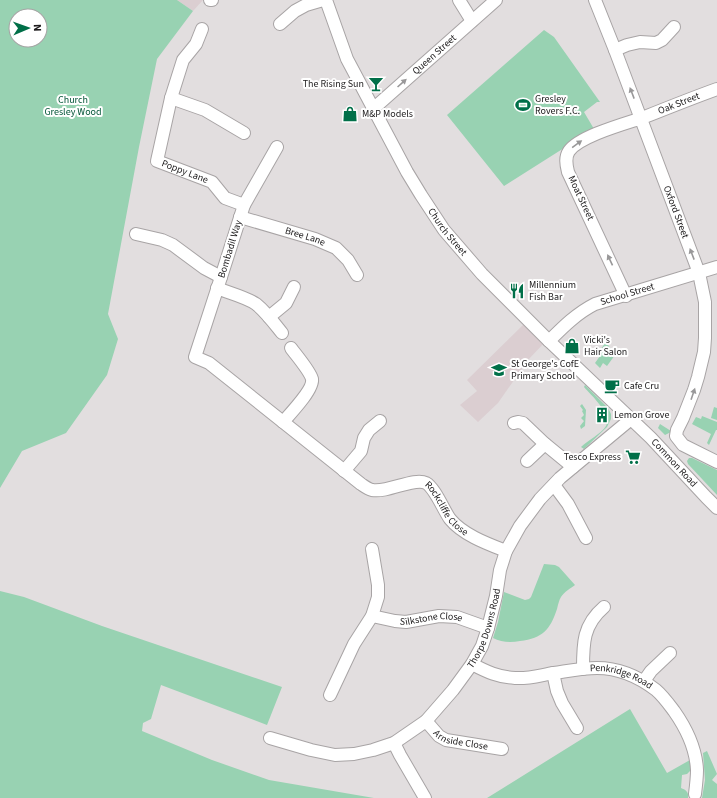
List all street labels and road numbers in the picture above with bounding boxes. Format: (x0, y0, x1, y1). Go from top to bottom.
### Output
street label: Queen Street (409, 31, 460, 78)
street label: Oak Street (656, 89, 702, 118)
street label: Poppy Lane (160, 156, 210, 187)
street label: Moat Street (565, 173, 598, 223)
street label: Oxford Street (660, 184, 693, 241)
street label: Church Street (424, 205, 471, 259)
street label: Bombadil Way (215, 218, 246, 280)
street label: Bree Lane (283, 224, 328, 250)
street label: School Street (598, 279, 657, 309)
street label: Common Road (648, 435, 700, 490)
street label: Rockcliffe Close (422, 478, 471, 539)
street label: Thorpe Downs Road (464, 587, 504, 671)
street label: Silkstone Close (399, 609, 465, 629)
street label: Penkridge Road (590, 661, 655, 693)
street label: Arnside Close (430, 727, 489, 754)

